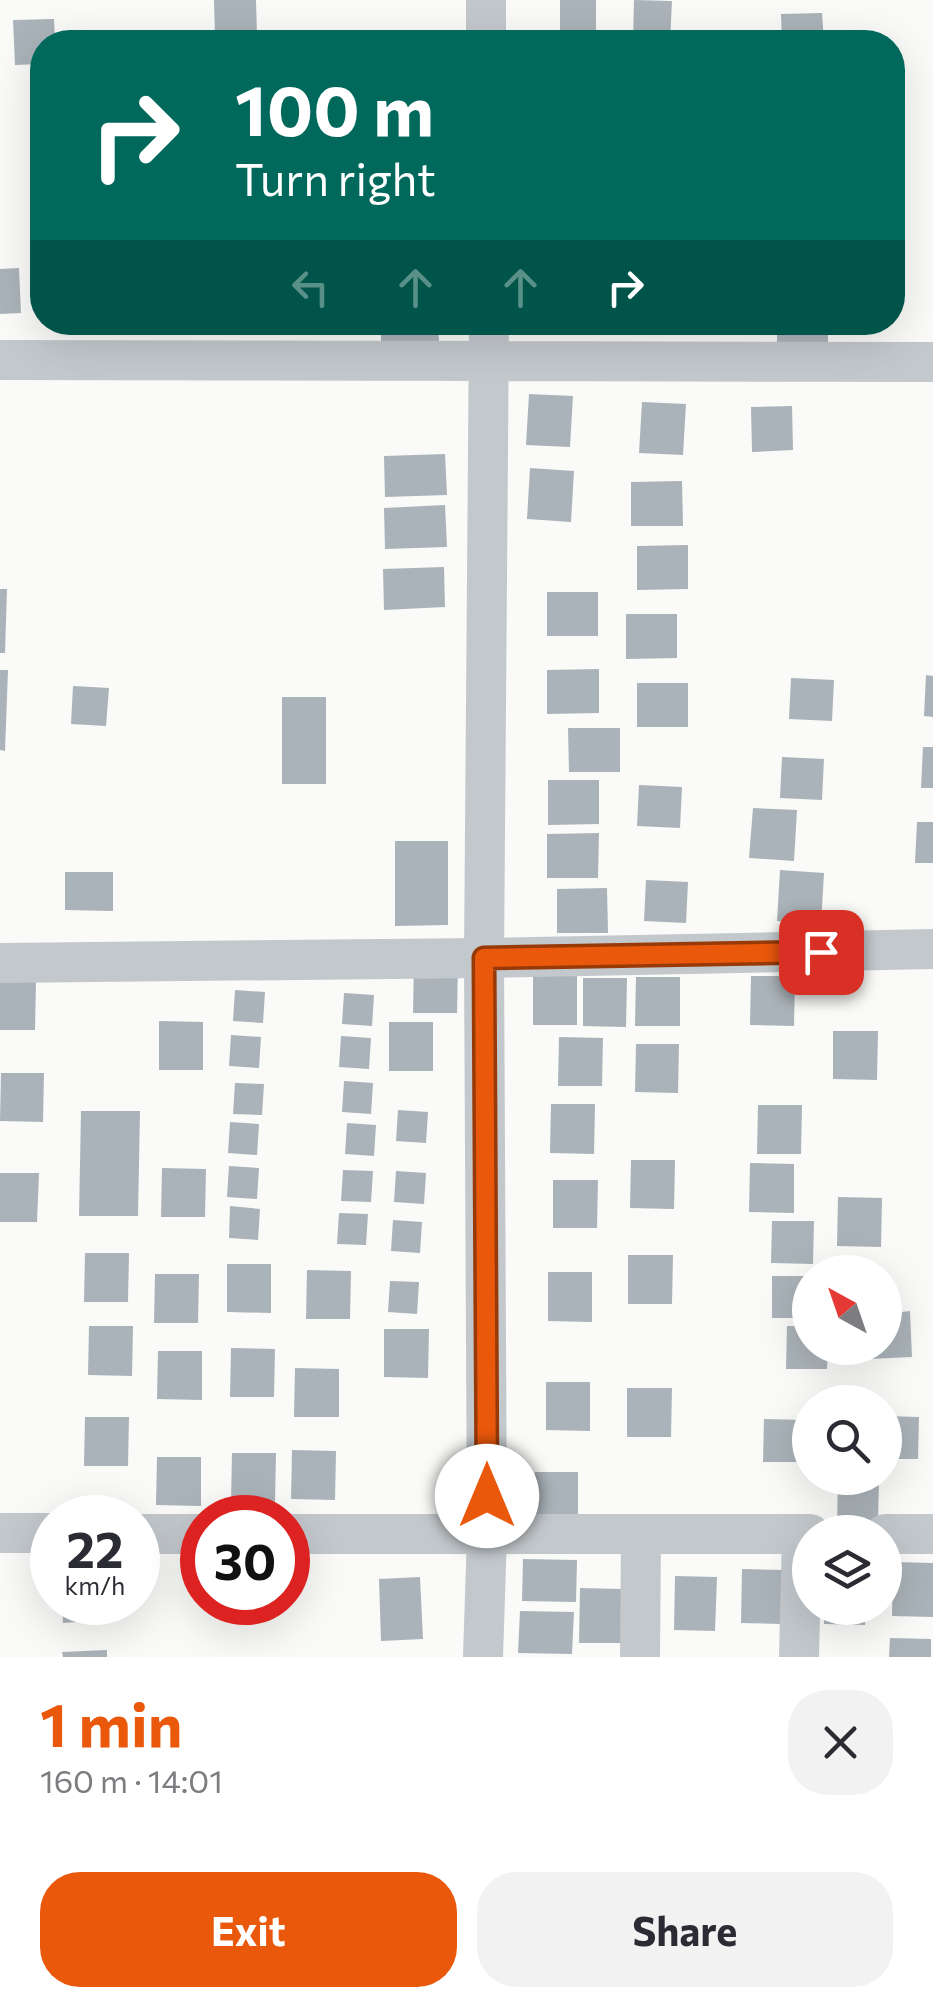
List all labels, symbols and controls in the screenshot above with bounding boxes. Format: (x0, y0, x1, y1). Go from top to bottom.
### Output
text: 100 m (235, 65, 434, 150)
icon: right (70, 70, 200, 200)
text: Turn right (235, 150, 436, 205)
icon: left (283, 260, 338, 315)
icon: ahead (388, 260, 443, 315)
icon: ahead (493, 260, 548, 315)
icon: right (598, 260, 653, 315)
pin (779, 910, 864, 995)
icon: arrive (794, 925, 849, 980)
north arrow (792, 1255, 902, 1365)
map controls (792, 1255, 902, 1625)
button: search (792, 1385, 902, 1495)
position arrow (435, 1444, 539, 1548)
speed limit sign: 30 (180, 1495, 310, 1625)
button: layers (792, 1515, 902, 1625)
text: 22 (67, 1517, 123, 1578)
text: km/h (65, 1570, 125, 1600)
text: 1 min (40, 1686, 182, 1759)
button: close (788, 1690, 893, 1795)
text: 160 m · 14:01 (40, 1760, 223, 1800)
button: Exit (40, 1872, 457, 1987)
button: Share (477, 1872, 893, 1987)

